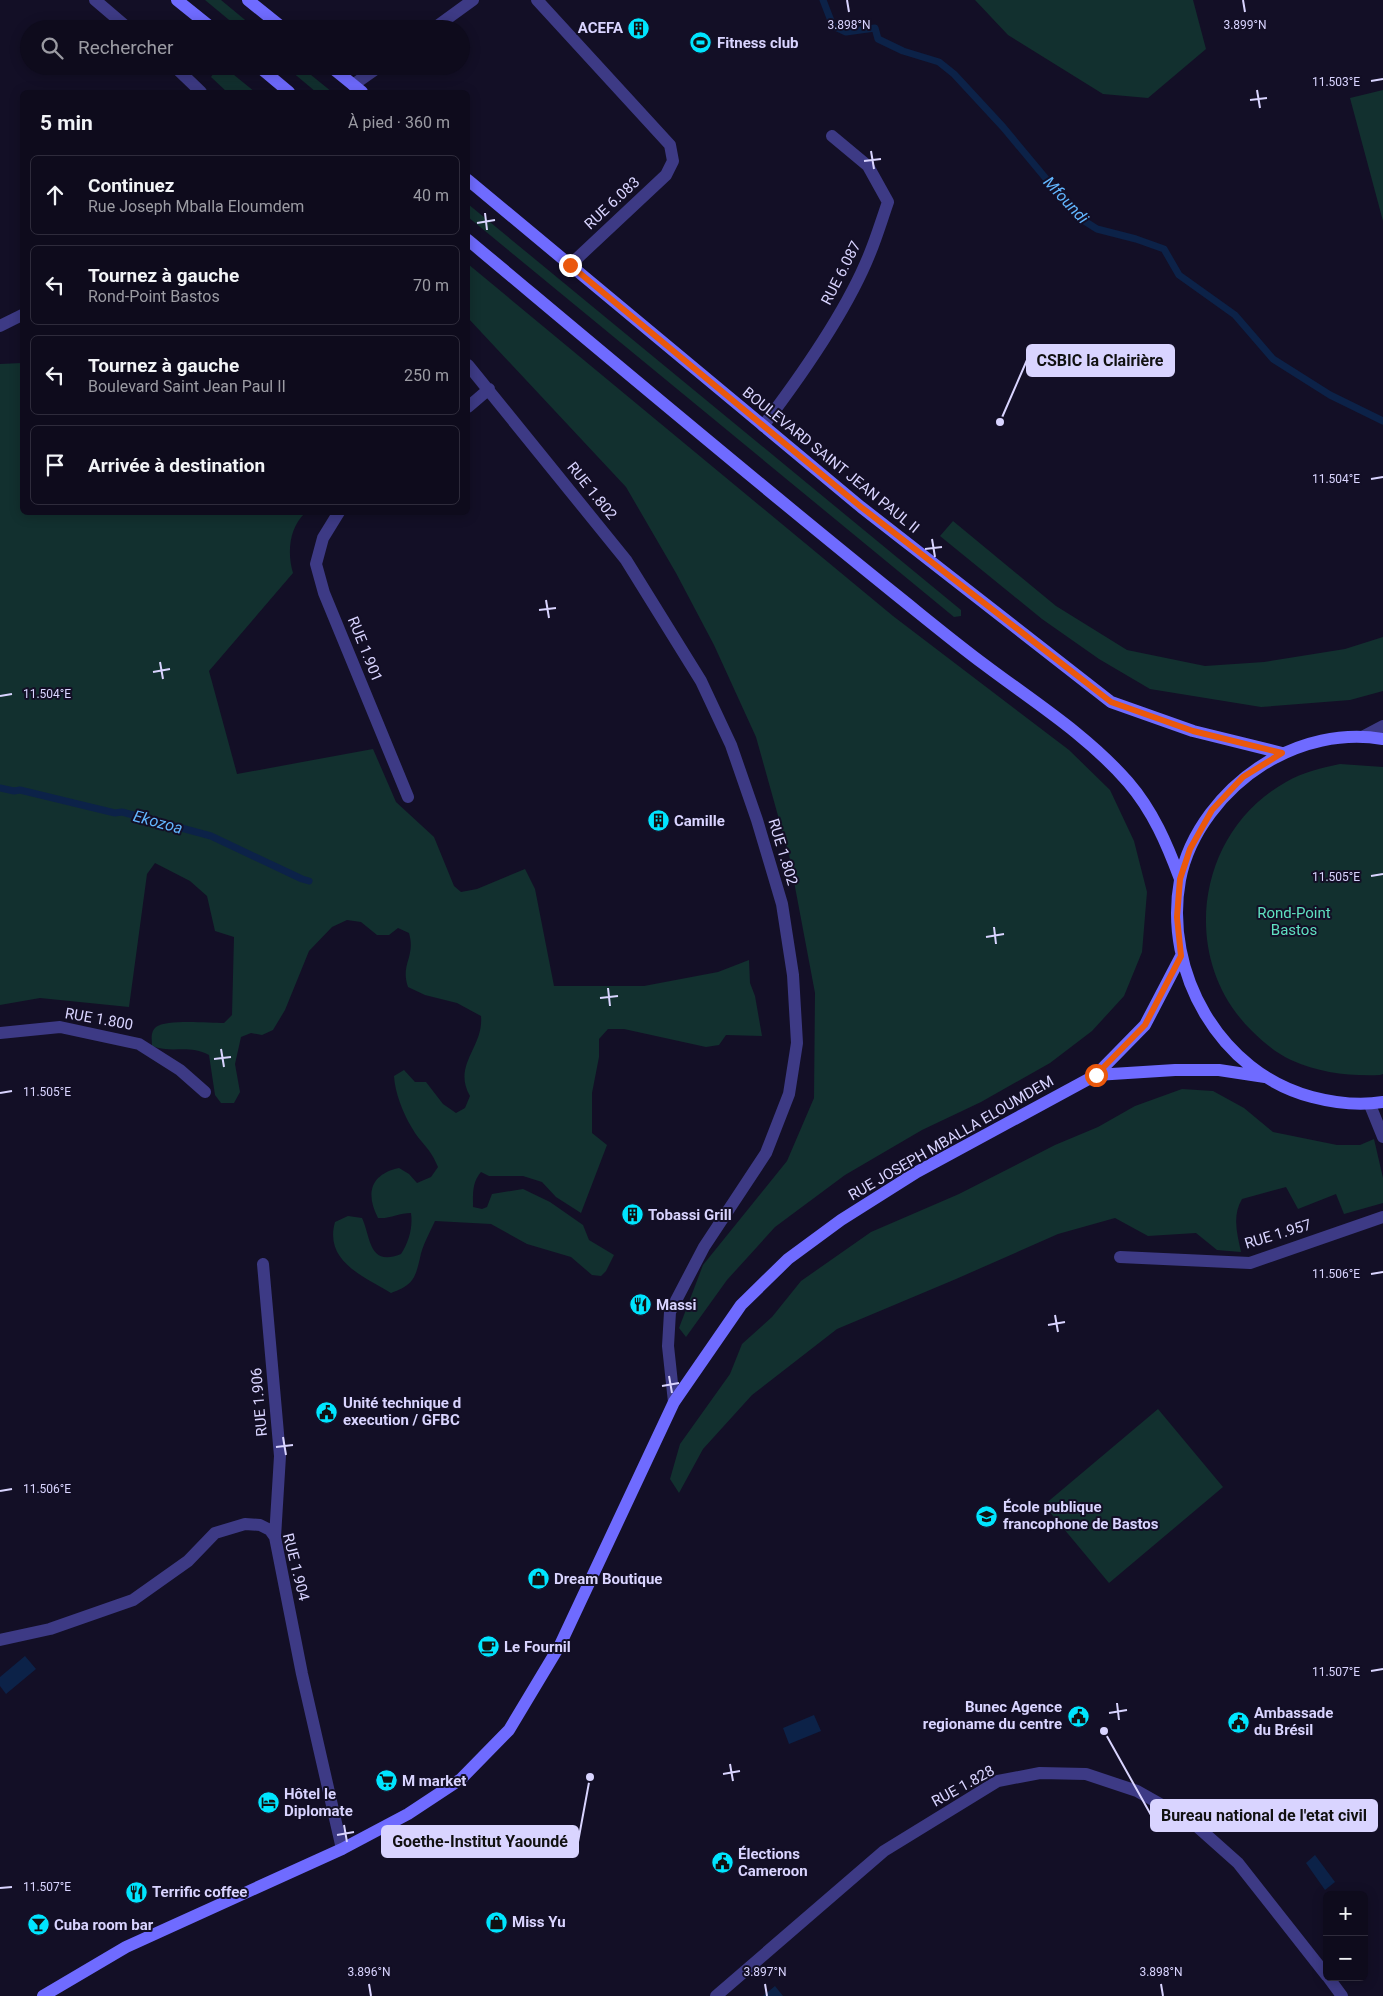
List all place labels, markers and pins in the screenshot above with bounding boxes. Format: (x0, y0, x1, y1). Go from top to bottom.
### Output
building icon: ACEFA (627, 16, 651, 40)
place label: ACEFA (578, 19, 624, 37)
sports icon: Fitness club (689, 31, 713, 55)
place label: Fitness club (717, 34, 799, 52)
callout: CSBIC la Clairière (1027, 345, 1174, 376)
building icon: Camille (646, 809, 670, 833)
place label: Camille (674, 812, 725, 830)
building icon: Tobassi Grill (620, 1203, 644, 1227)
place label: Tobassi Grill (648, 1206, 732, 1224)
restaurant icon: Massi (628, 1293, 652, 1317)
place label: Massi (656, 1296, 697, 1314)
place label: Unité technique d execution / GFBC (343, 1394, 461, 1429)
public building icon: Unité technique d execution / GFBC (315, 1400, 339, 1424)
place label: École publique francophone de Bastos (1003, 1498, 1159, 1533)
school or university icon: École publique francophone de Bastos (975, 1504, 999, 1528)
shop icon: Dream Boutique (526, 1567, 550, 1591)
place label: Dream Boutique (554, 1570, 662, 1588)
cafe icon: Le Fournil (476, 1635, 500, 1659)
place label: Le Fournil (504, 1638, 571, 1656)
place label: Bunec Agence regioname du centre (923, 1698, 1062, 1733)
public building icon: Bunec Agence regioname du centre (1066, 1704, 1090, 1728)
place label: Ambassade du Brésil (1254, 1704, 1333, 1739)
public building icon: Ambassade du Brésil (1226, 1710, 1250, 1734)
supermarket icon: M market (374, 1769, 398, 1793)
place label: M market (402, 1772, 466, 1790)
place label: Hôtel le Diplomate (284, 1785, 353, 1820)
hotel icon: Hôtel le Diplomate (256, 1791, 280, 1815)
callout: Bureau national de l'etat civil (1151, 1800, 1377, 1831)
callout: Goethe-Institut Yaoundé (382, 1826, 578, 1857)
place label: Élections Cameroon (738, 1845, 808, 1880)
public building icon: Élections Cameroon (710, 1851, 734, 1875)
restaurant icon: Terrific coffee (124, 1880, 148, 1904)
place label: Terrific coffee (152, 1883, 247, 1901)
shop icon: Miss Yu (484, 1910, 508, 1934)
bar icon: Cuba room bar (26, 1913, 50, 1937)
place label: Miss Yu (512, 1913, 566, 1931)
place label: Cuba room bar (54, 1916, 154, 1934)

